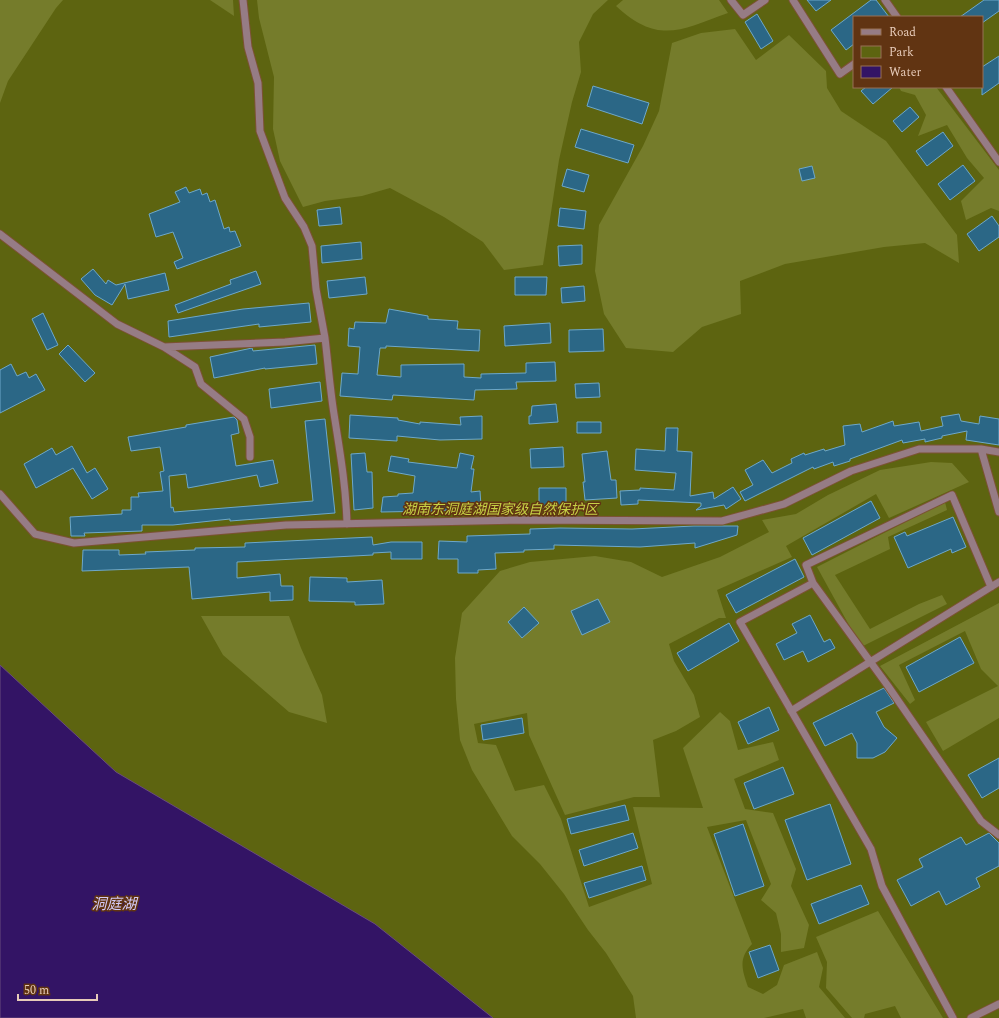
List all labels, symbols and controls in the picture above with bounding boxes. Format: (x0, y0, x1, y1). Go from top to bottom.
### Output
legend (853, 16, 983, 88)
text: Road (889, 23, 916, 42)
text: Park (889, 43, 914, 62)
text: Water (889, 63, 921, 82)
park label: 湖南东洞庭湖国家级自然保护区 (402, 499, 600, 520)
water label: 洞庭湖 (91, 893, 138, 916)
scale bar (18, 976, 97, 1002)
text: 50 m (24, 981, 49, 1000)

